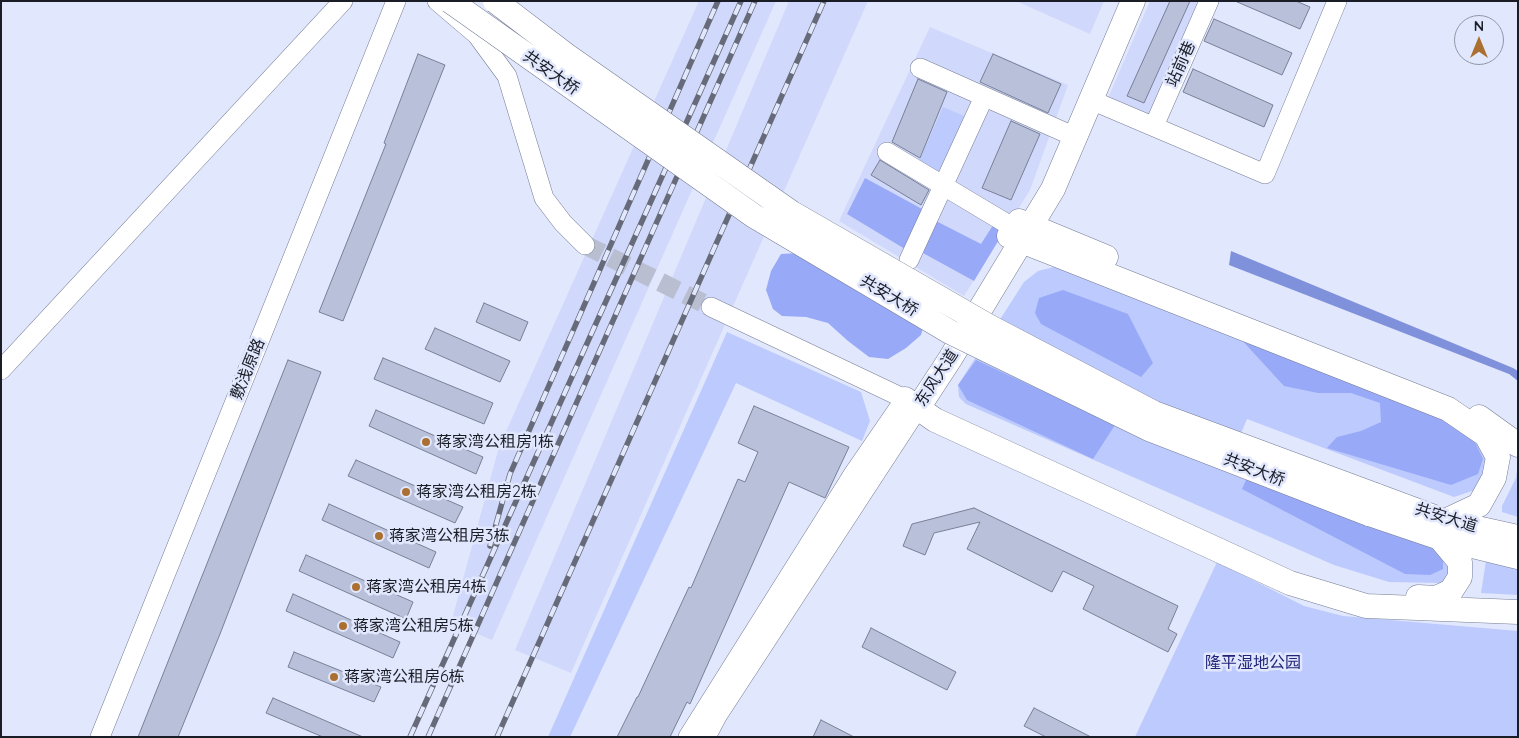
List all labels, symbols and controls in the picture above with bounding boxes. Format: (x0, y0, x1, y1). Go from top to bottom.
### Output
north arrow (1454, 15, 1504, 65)
text: N (1474, 17, 1484, 35)
street label: 站前巷 (1162, 38, 1200, 90)
street label: 共安大桥 (519, 47, 583, 99)
street label: 共安大桥 (857, 271, 921, 321)
street label: 敷浅原路 (227, 336, 269, 402)
street label: 东风大道 (912, 346, 962, 410)
place label: 蒋家湾公租房1栋 (436, 432, 554, 452)
marker: 蒋家湾公租房1栋 (420, 436, 432, 448)
street label: 共安大桥 (1221, 450, 1287, 490)
place label: 蒋家湾公租房2栋 (416, 482, 537, 502)
marker: 蒋家湾公租房2栋 (400, 486, 412, 498)
street label: 共安大道 (1413, 499, 1479, 537)
place label: 蒋家湾公租房3栋 (389, 526, 509, 546)
marker: 蒋家湾公租房3栋 (373, 530, 385, 542)
place label: 蒋家湾公租房4栋 (366, 577, 486, 597)
marker: 蒋家湾公租房4栋 (350, 581, 362, 593)
place label: 蒋家湾公租房5栋 (353, 616, 474, 636)
marker: 蒋家湾公租房5栋 (337, 620, 349, 632)
park label: 隆平湿地公园 (1205, 653, 1301, 673)
place label: 蒋家湾公租房6栋 (344, 667, 465, 687)
marker: 蒋家湾公租房6栋 (328, 671, 340, 683)

